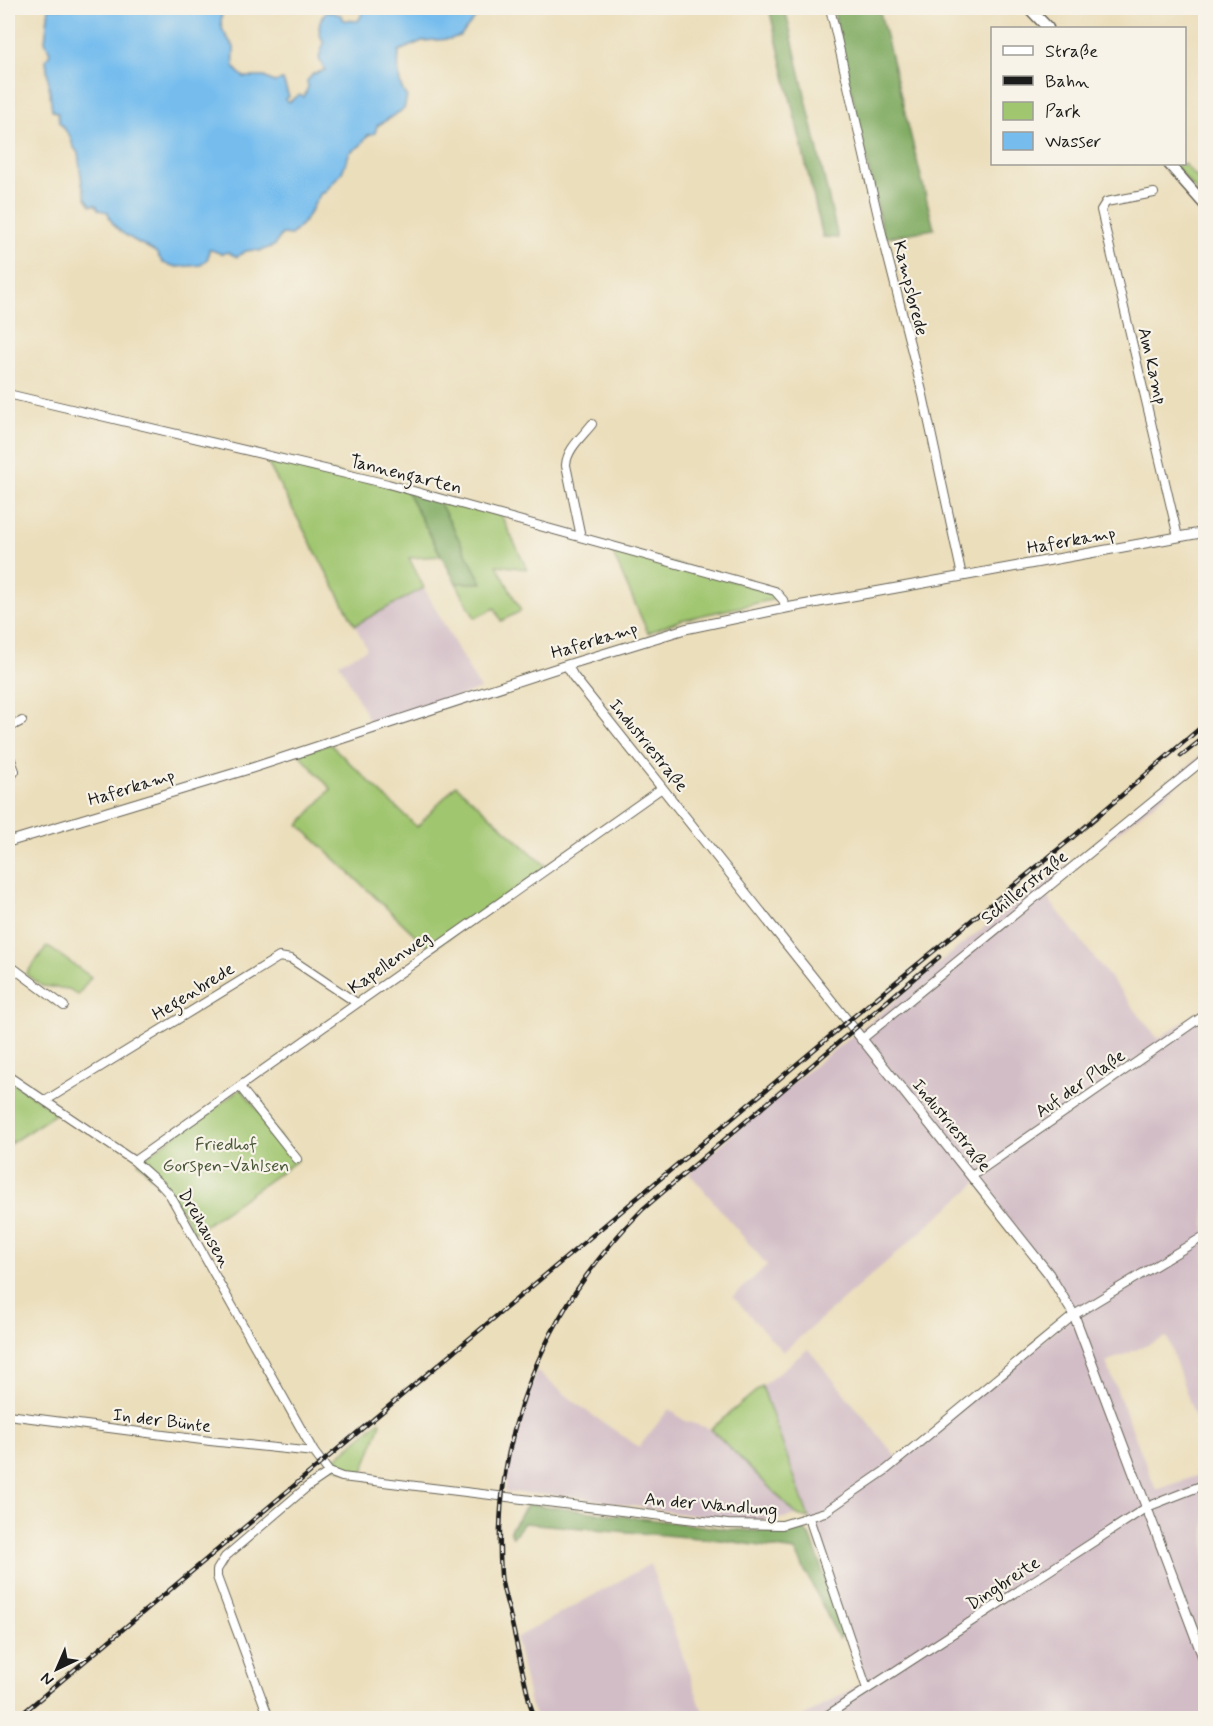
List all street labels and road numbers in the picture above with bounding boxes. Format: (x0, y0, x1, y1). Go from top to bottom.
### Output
street label: Kampsbrede (887, 238, 933, 338)
street label: Am Kamp (1131, 325, 1173, 407)
street label: Tannengarten (347, 449, 464, 502)
street label: Haferkamp (1025, 521, 1117, 561)
street label: Haferkamp (548, 616, 641, 666)
street label: Industriestraße (603, 694, 693, 797)
street label: Haferkamp (85, 763, 178, 813)
street label: Schillerstraße (976, 845, 1073, 930)
street label: Kapellenweg (344, 926, 436, 1000)
street label: Hegenbrede (148, 957, 240, 1028)
street label: Auf der Plaße (1031, 1044, 1130, 1124)
street label: Industriestraße (906, 1074, 996, 1177)
street label: Dreihausen (172, 1185, 236, 1272)
street label: In der Bünte (111, 1403, 212, 1439)
street label: An der Wandlung (643, 1487, 779, 1524)
street label: Dingbreite (962, 1551, 1045, 1617)

